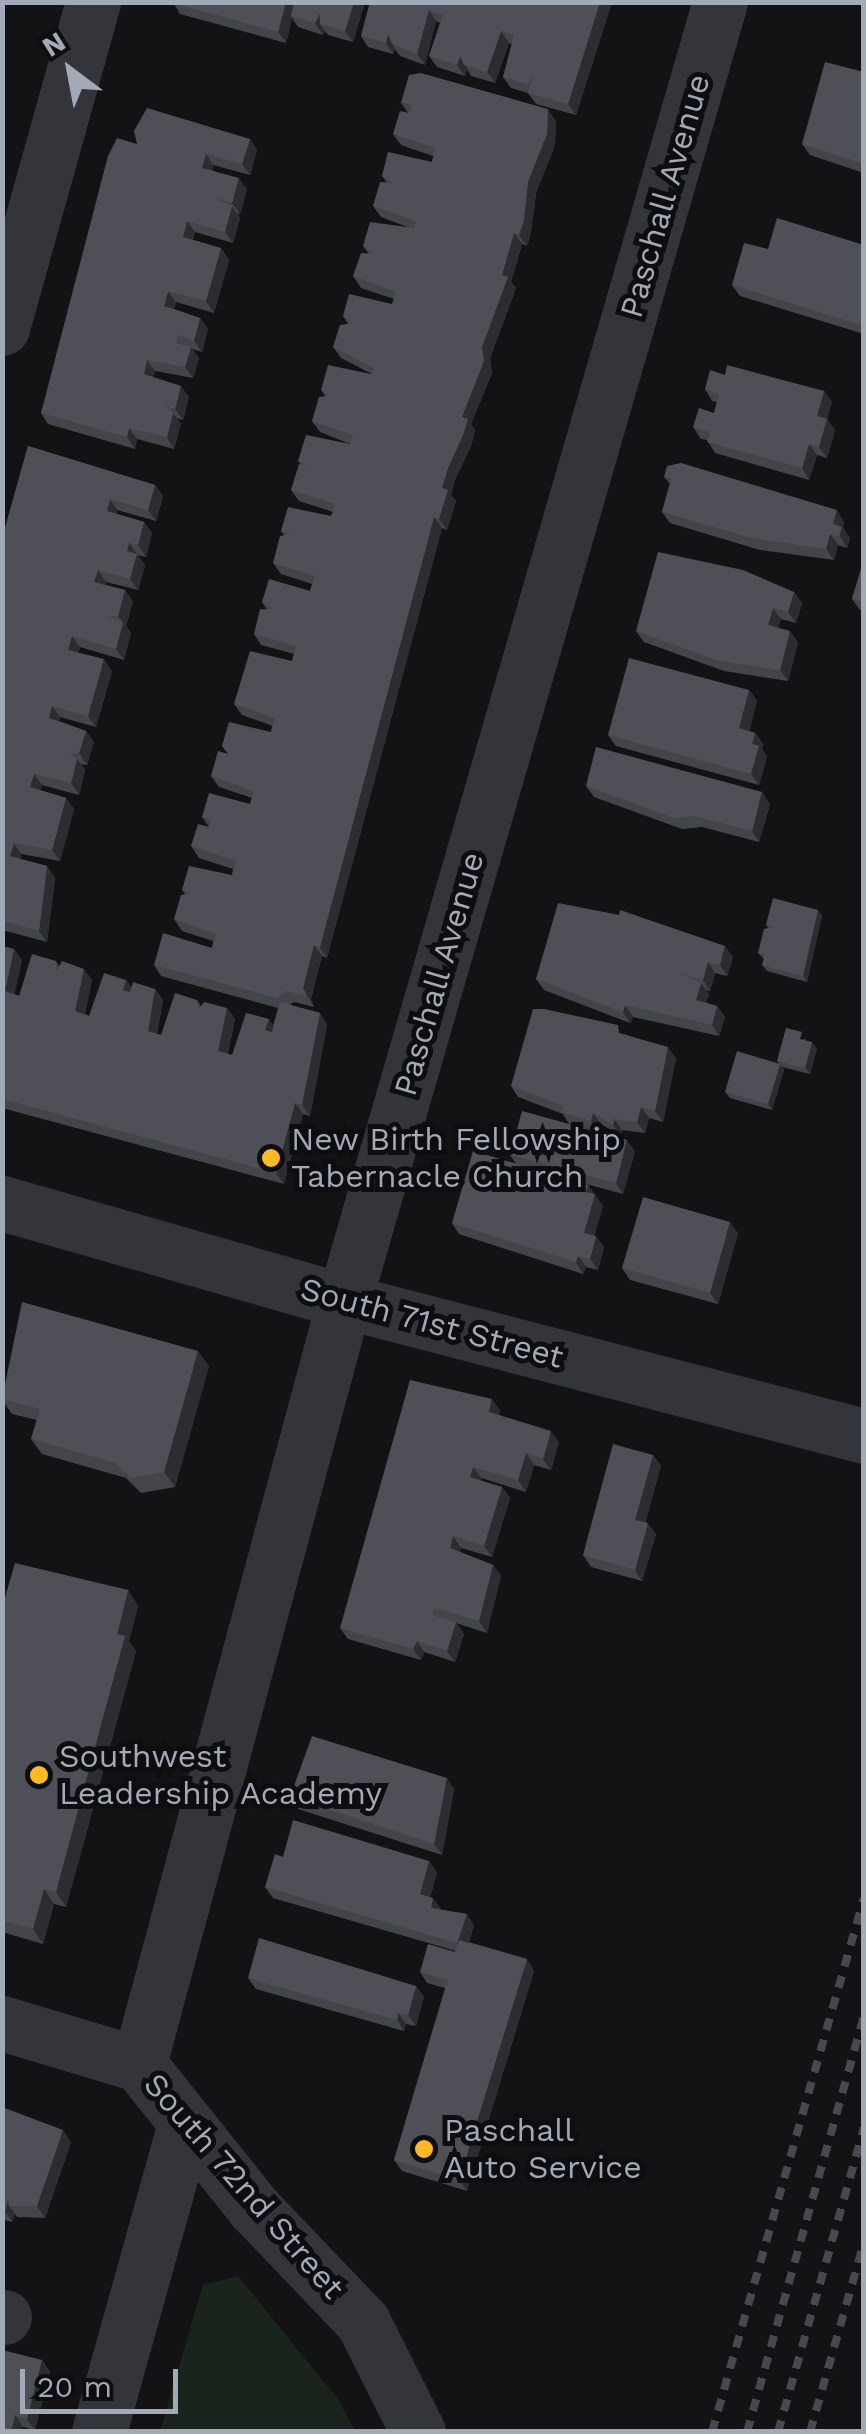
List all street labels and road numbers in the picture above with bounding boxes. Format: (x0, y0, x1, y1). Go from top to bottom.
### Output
street label: Paschall Avenue (612, 69, 718, 323)
street label: Paschall Avenue (386, 847, 492, 1101)
street label: South 71st Street (296, 1269, 568, 1377)
street label: South 72nd Street (135, 2065, 353, 2307)

